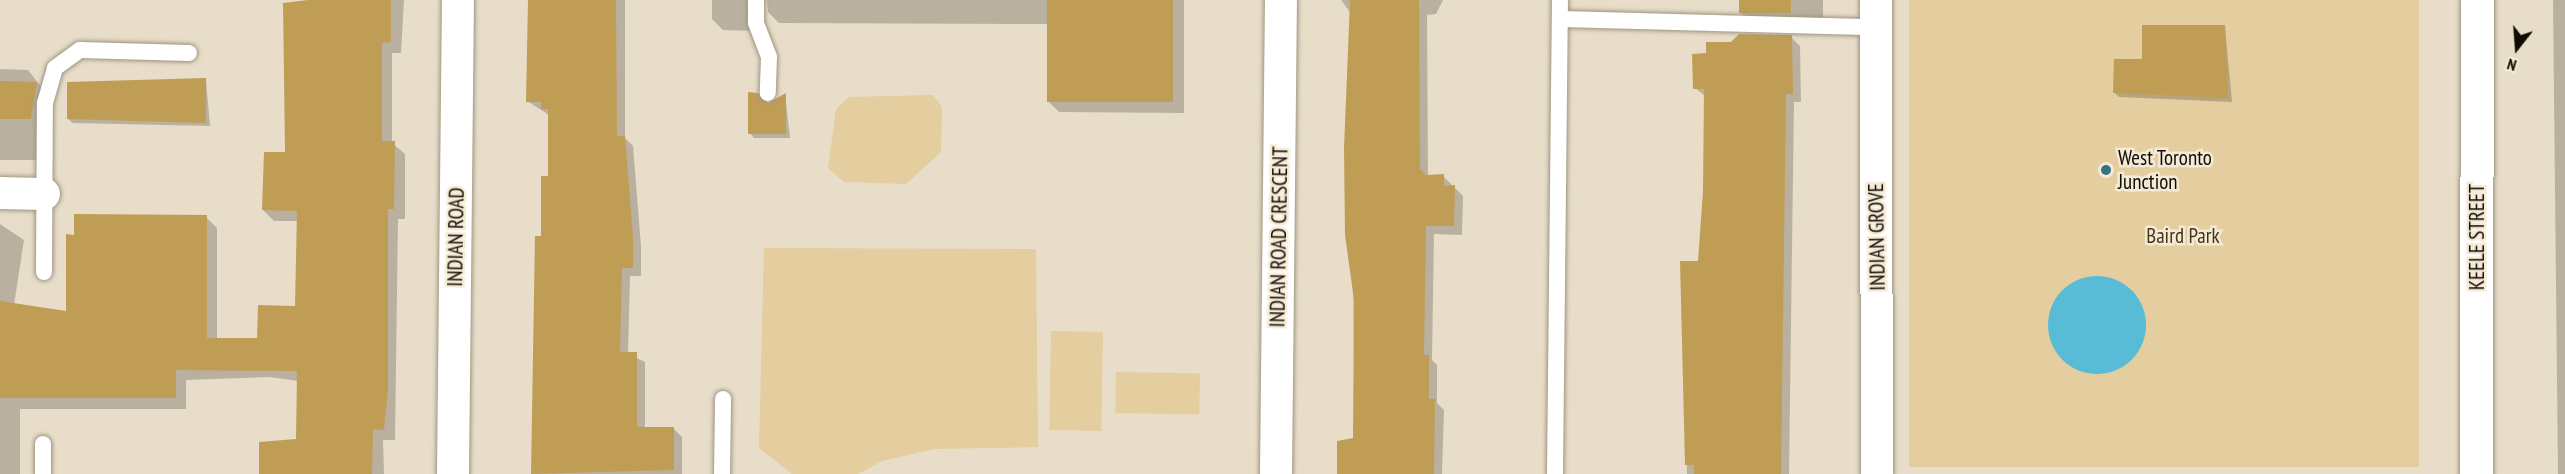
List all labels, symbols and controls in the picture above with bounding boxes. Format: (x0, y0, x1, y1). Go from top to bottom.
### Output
north arrow (2487, 18, 2547, 78)
text: N (2505, 54, 2519, 76)
place label: West Toronto Junction (2118, 145, 2212, 195)
street label: INDIAN ROAD CRESCENT (1265, 146, 1293, 328)
marker: West Toronto Junction (2099, 163, 2113, 177)
street label: INDIAN GROVE (1863, 183, 1891, 291)
street label: KEELE STREET (2464, 184, 2490, 290)
street label: INDIAN ROAD (443, 187, 469, 287)
park label: Baird Park (2146, 223, 2220, 249)

